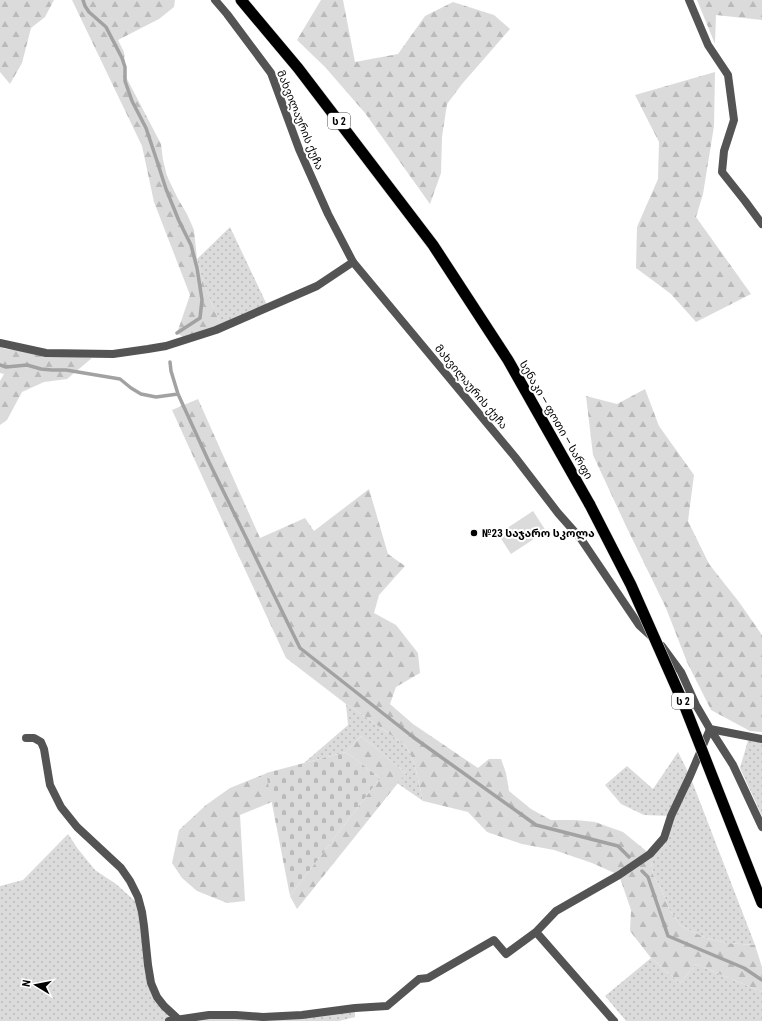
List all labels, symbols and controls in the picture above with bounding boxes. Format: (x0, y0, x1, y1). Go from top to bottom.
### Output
street label: მახვილაურის ქუჩა (274, 68, 326, 172)
road number: ს 2 (328, 113, 350, 129)
street label: მახვილაურის ქუჩა (432, 342, 510, 432)
street label: სენაკი — ფოთი — სარფი (517, 358, 595, 482)
place label: №23 საჯარო სკოლა (482, 527, 595, 540)
marker: №23 საჯარო სკოლა (469, 528, 479, 538)
road number: ს 2 (672, 693, 694, 709)
north arrow (16, 965, 56, 1005)
text: N (20, 979, 34, 988)

